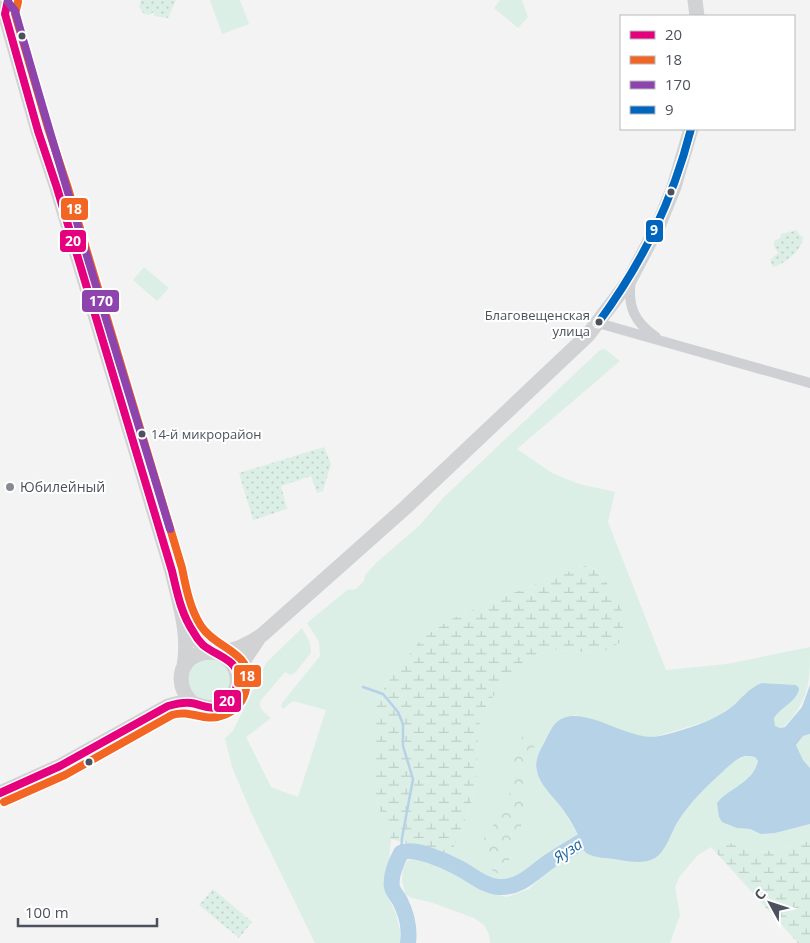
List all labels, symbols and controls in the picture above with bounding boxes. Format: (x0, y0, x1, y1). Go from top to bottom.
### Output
legend (620, 15, 795, 130)
text: 20 (665, 24, 682, 44)
unlabelled marker (17, 31, 27, 41)
text: 18 (665, 49, 682, 69)
text: 170 (665, 74, 691, 94)
text: 9 (665, 99, 674, 119)
unlabelled marker (666, 187, 676, 197)
line badge: 18 (60, 197, 89, 221)
text: 18 (66, 199, 82, 218)
line badge: 9 (645, 219, 664, 243)
text: 9 (650, 220, 658, 239)
line badge: 20 (59, 229, 87, 253)
text: 20 (65, 231, 81, 250)
line badge: 170 (81, 289, 120, 313)
text: 170 (89, 291, 113, 310)
place label: Благовещенская улица (485, 306, 590, 340)
marker: Благовещенская улица (594, 317, 604, 327)
place label: 14-й микрорайон (151, 425, 261, 443)
marker: 14-й микрорайон (137, 429, 147, 439)
place label: Юбилейный (20, 477, 105, 496)
marker: Юбилейный (4, 481, 16, 493)
line badge: 18 (233, 664, 262, 688)
text: 18 (239, 666, 255, 685)
line badge: 20 (213, 689, 242, 713)
text: 20 (219, 691, 235, 710)
unlabelled marker (84, 757, 94, 767)
water label: Яуза (548, 833, 586, 867)
north arrow (745, 878, 795, 928)
text: С (750, 885, 770, 904)
scale bar (18, 896, 156, 928)
text: 100 m (25, 902, 69, 922)

